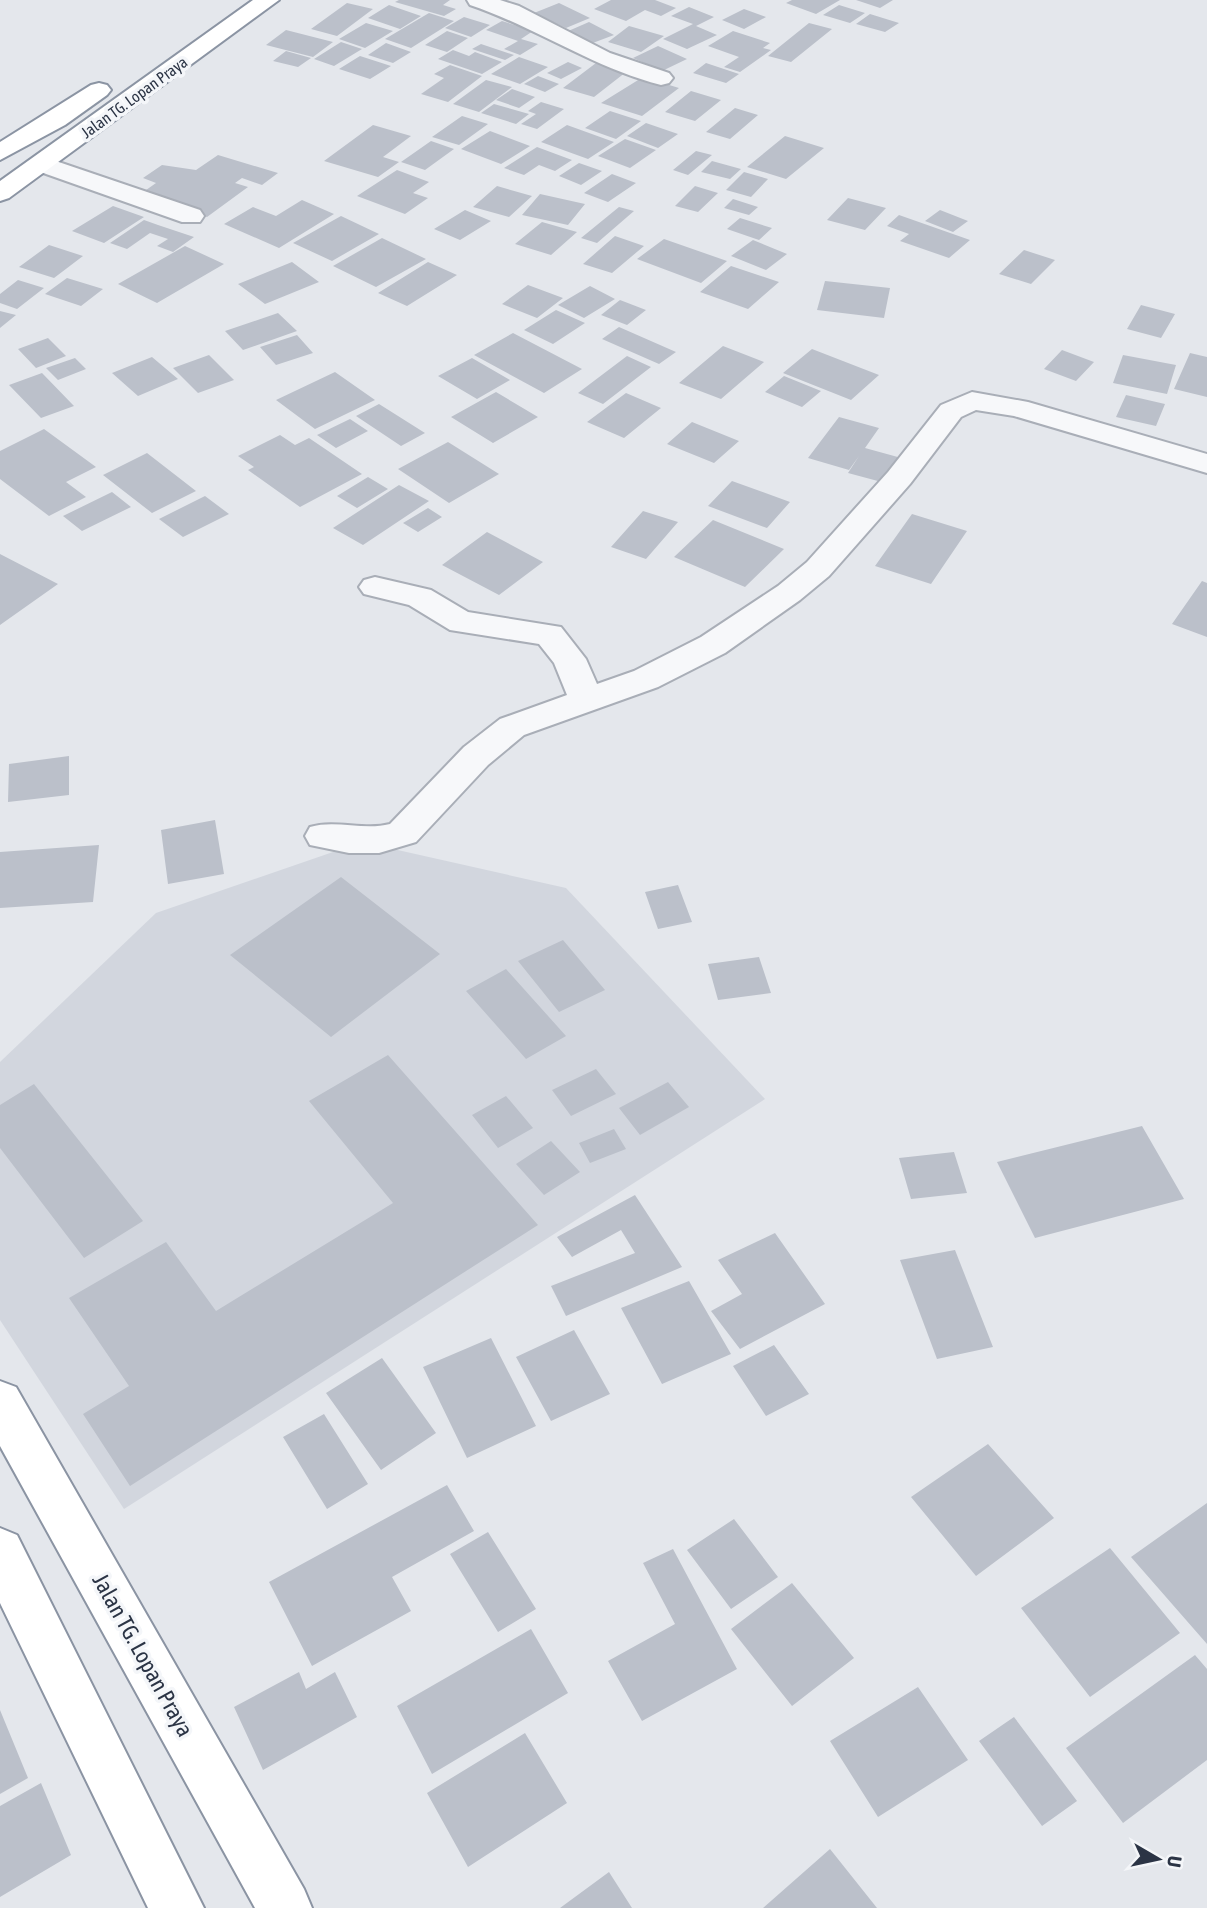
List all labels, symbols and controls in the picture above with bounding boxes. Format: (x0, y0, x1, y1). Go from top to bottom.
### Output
street label: Jalan TG. Lopan Praya (77, 52, 191, 142)
street label: Jalan TG. Lopan Praya (87, 1569, 199, 1741)
north arrow (1123, 1824, 1193, 1894)
text: U (1163, 1854, 1187, 1869)

